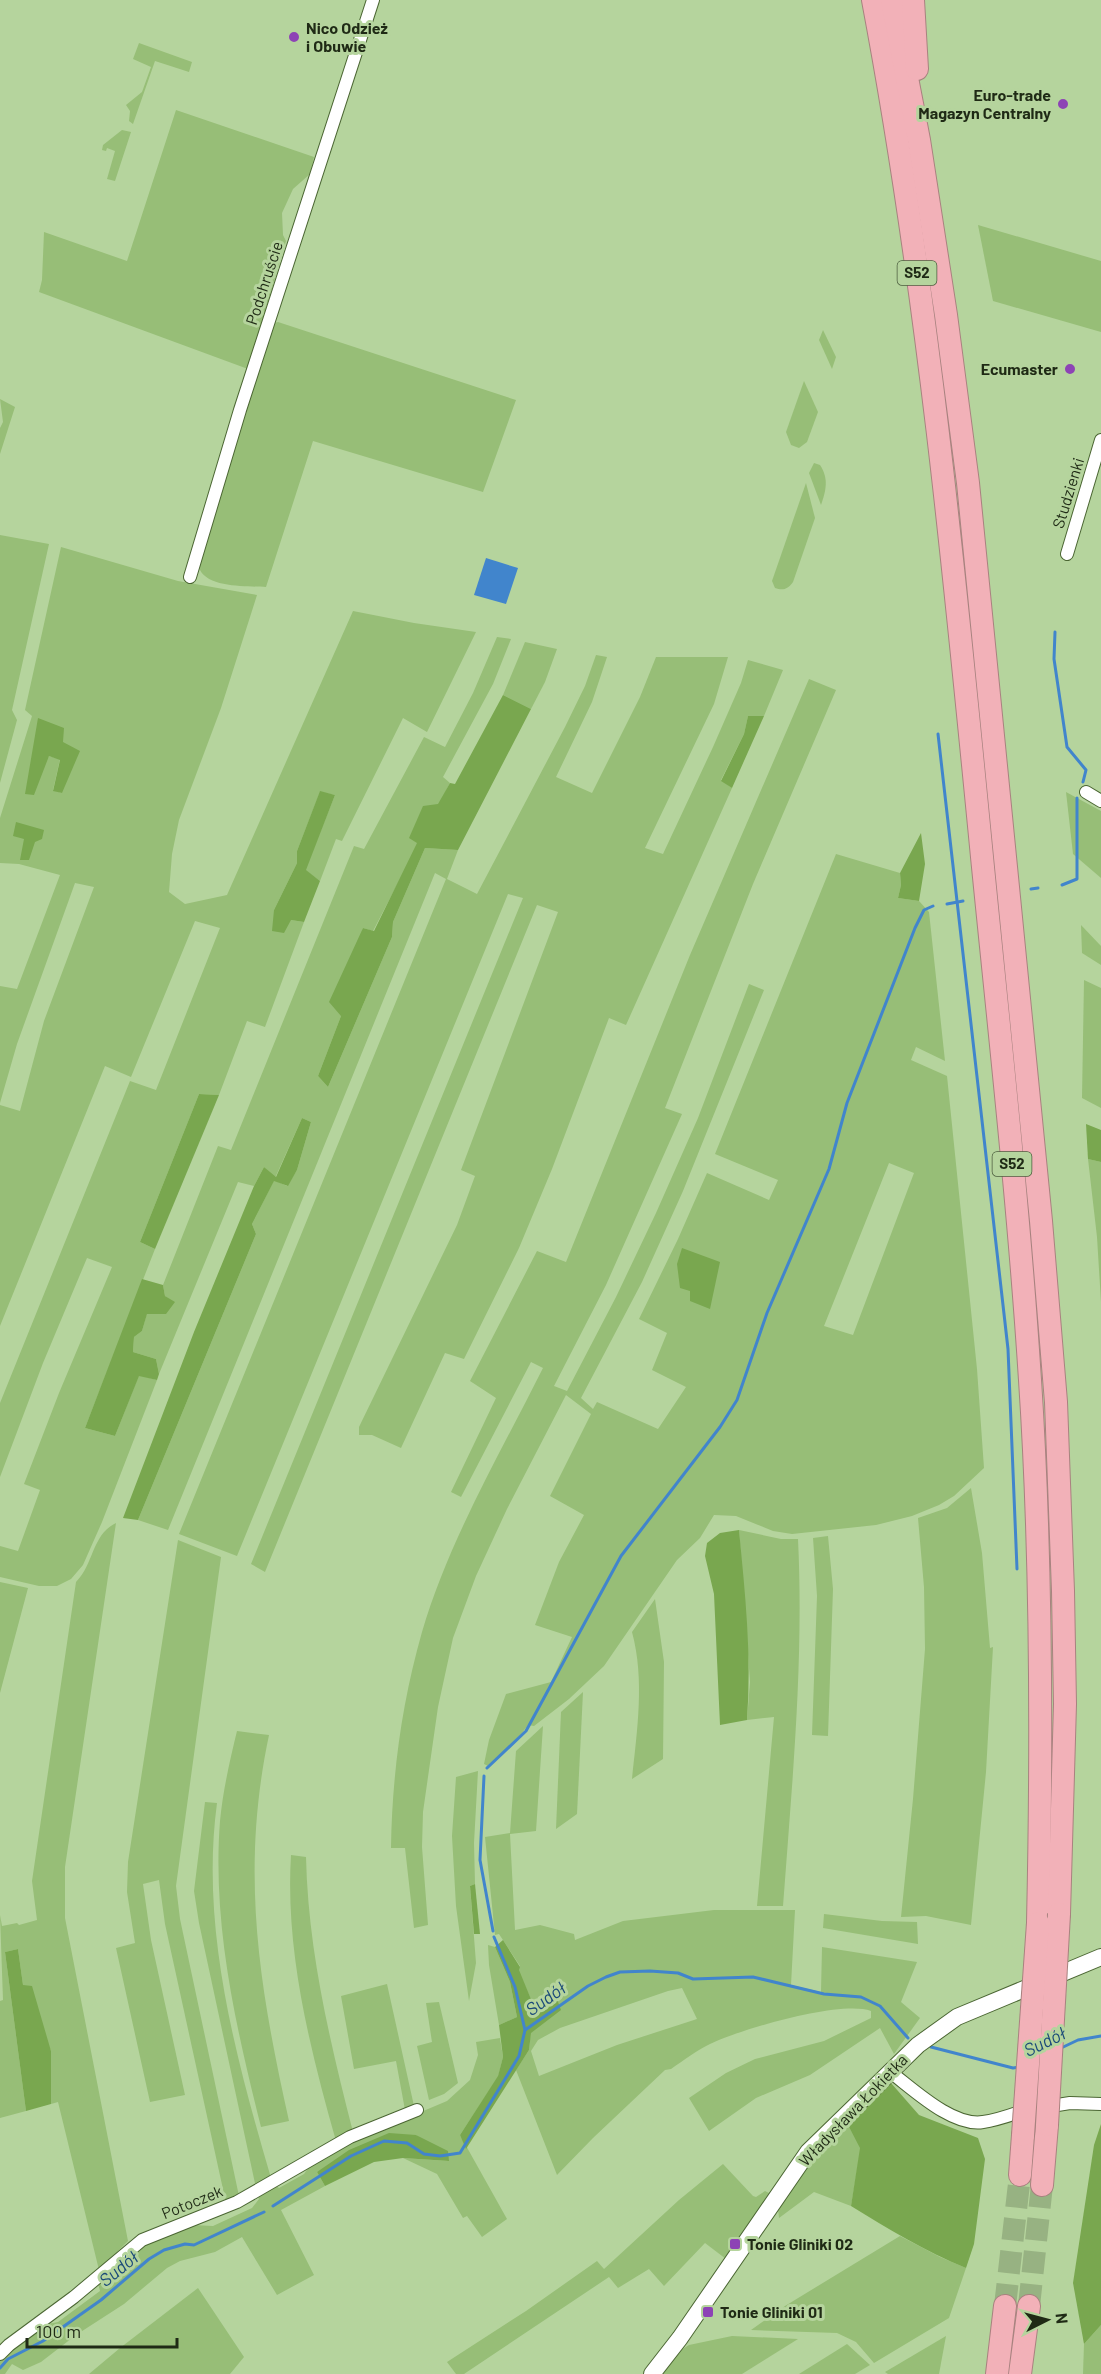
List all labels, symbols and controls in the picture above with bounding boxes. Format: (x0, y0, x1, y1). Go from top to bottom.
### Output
place label: Nico Odzież i Obuwie (306, 18, 388, 55)
marker: Nico Odzież i Obuwie (287, 30, 301, 44)
place label: Euro-trade Magazyn Centralny (918, 85, 1051, 122)
marker: Euro-trade Magazyn Centralny (1056, 97, 1070, 111)
street label: Podchruście (241, 239, 286, 327)
road number: S52 (898, 261, 936, 285)
place label: Ecumaster (981, 359, 1058, 378)
marker: Ecumaster (1063, 362, 1077, 376)
street label: Studzienki (1048, 455, 1087, 530)
road number: S52 (992, 1152, 1032, 1176)
water label: Sudół (521, 1976, 571, 2020)
water label: Sudół (1020, 2021, 1070, 2061)
street label: Władysława Łokietka (794, 2050, 911, 2169)
street label: Potoczek (159, 2181, 225, 2222)
place label: Tonie Gliniki 02 (747, 2234, 853, 2253)
marker: Tonie Gliniki 02 (728, 2237, 742, 2251)
water label: Sudół (94, 2245, 143, 2291)
north arrow (1017, 2290, 1077, 2350)
place label: Tonie Gliniki 01 (720, 2302, 823, 2321)
marker: Tonie Gliniki 01 (701, 2305, 715, 2319)
scale bar (27, 2311, 177, 2349)
text: N (1052, 2312, 1072, 2325)
text: 100 m (36, 2320, 81, 2342)

